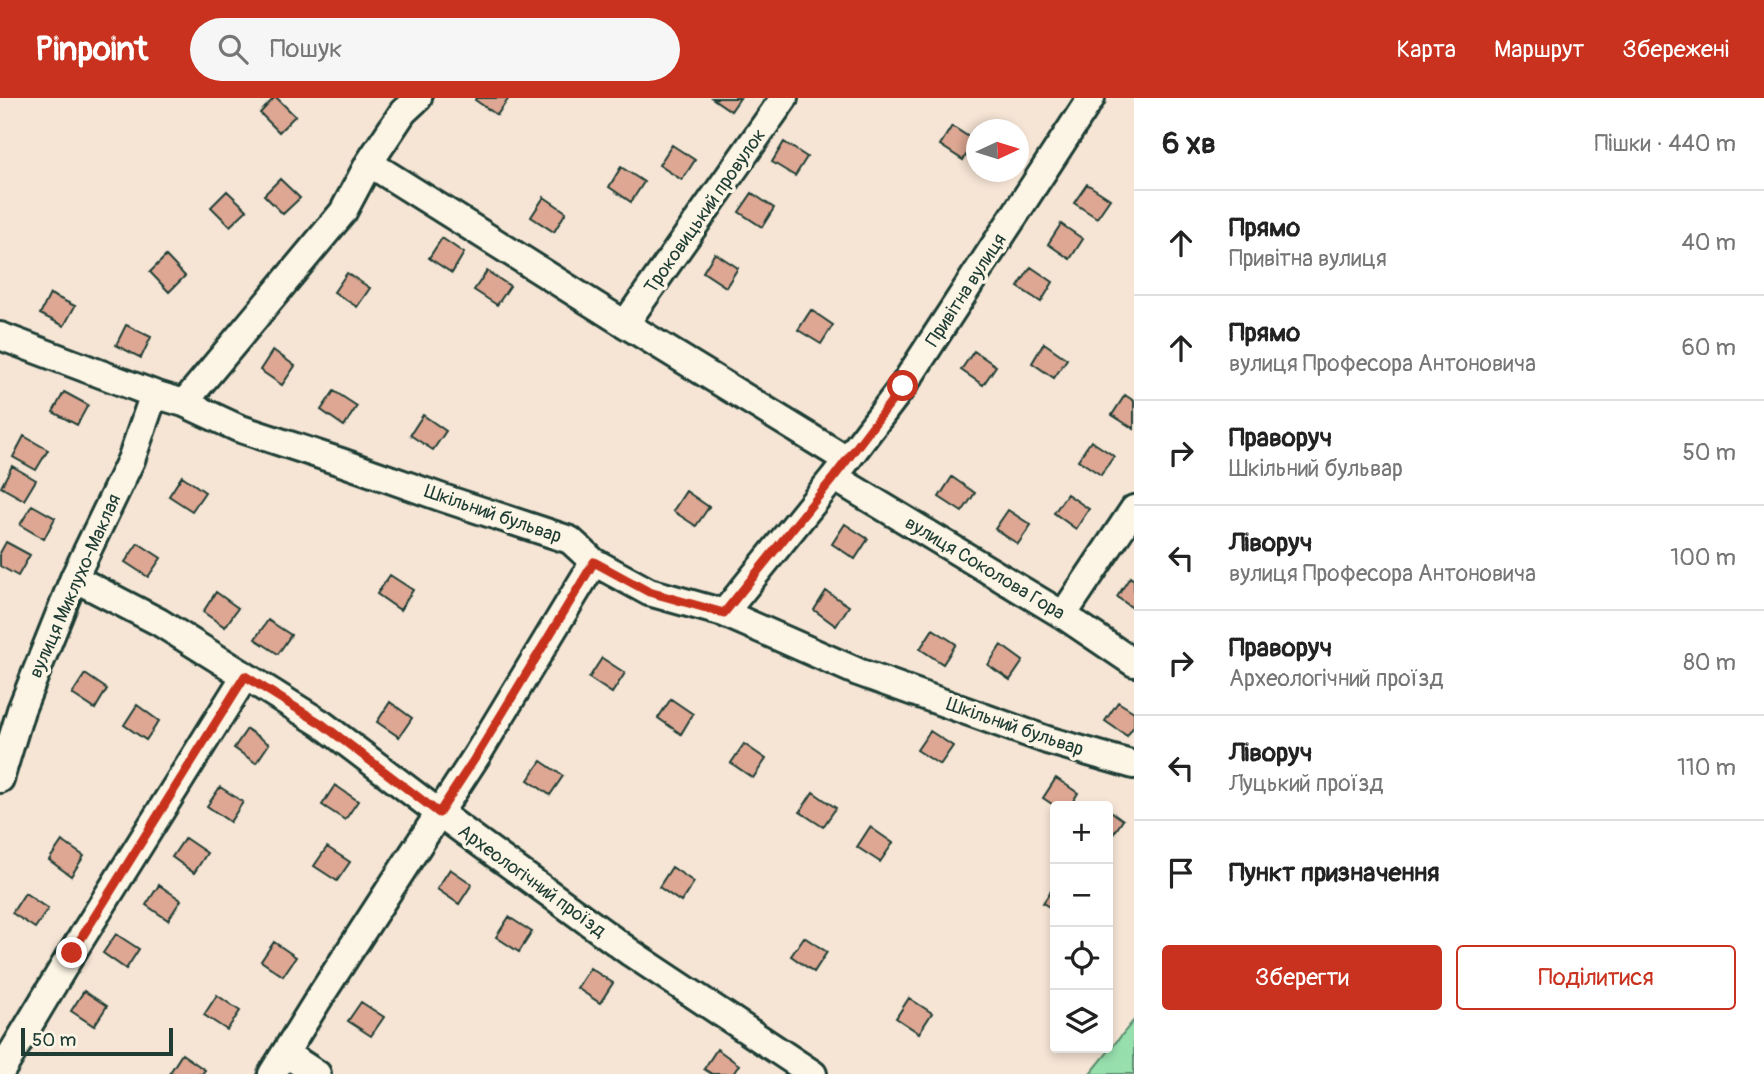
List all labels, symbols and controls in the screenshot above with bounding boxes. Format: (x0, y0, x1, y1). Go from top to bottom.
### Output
search box (190, 18, 680, 81)
text: Pinpoint (35, 29, 148, 70)
icon: search (214, 30, 252, 68)
text: Пошук (270, 33, 342, 65)
text: Карта (1397, 35, 1456, 64)
text: Маршрут (1494, 35, 1584, 64)
text: Збережені (1622, 35, 1729, 64)
north arrow (966, 119, 1029, 182)
street label: Троковицький провулок (639, 124, 771, 298)
text: 6 хв (1162, 125, 1216, 162)
text: Пішки · 440 m (1595, 129, 1736, 158)
text: Прямо (1229, 212, 1300, 244)
icon: ahead (1162, 224, 1200, 262)
text: 40 m (1682, 228, 1736, 257)
street label: Привітна вулиця (920, 229, 1012, 351)
text: Привітна вулиця (1229, 244, 1387, 273)
text: Прямо (1229, 317, 1300, 349)
icon: ahead (1162, 329, 1200, 367)
text: 60 m (1681, 333, 1736, 362)
text: вулиця Професора Антоновича (1229, 349, 1536, 378)
route start (887, 370, 918, 401)
text: Праворуч (1229, 422, 1332, 454)
icon: right (1162, 434, 1200, 472)
text: 50 m (1682, 438, 1736, 467)
text: Шкільний бульвар (1229, 454, 1403, 483)
street label: Шкільний бульвар (421, 479, 565, 549)
street label: вулиця Миклухо-Маклая (24, 490, 126, 682)
street label: вулиця Соколова Гора (901, 511, 1070, 625)
text: Ліворуч (1229, 527, 1313, 559)
icon: left (1162, 539, 1200, 577)
text: 100 m (1670, 543, 1736, 572)
text: вулиця Професора Антоновича (1229, 559, 1536, 588)
text: Праворуч (1229, 632, 1332, 664)
icon: right (1162, 644, 1200, 682)
text: 80 m (1683, 648, 1736, 677)
text: Археологічний проїзд (1229, 664, 1443, 693)
street label: Шкільний бульвар (943, 692, 1087, 762)
text: Ліворуч (1229, 737, 1313, 769)
icon: left (1162, 749, 1200, 787)
text: 110 m (1677, 753, 1736, 782)
text: Луцький проїзд (1229, 769, 1383, 798)
map controls (1050, 801, 1113, 1053)
button: + (1050, 801, 1113, 864)
street label: Археологічний проїзд (453, 819, 611, 943)
icon: arrive (1162, 854, 1200, 892)
text: Пункт призначення (1229, 857, 1440, 889)
button: − (1050, 864, 1113, 927)
button: locate (1050, 927, 1113, 990)
route end (56, 937, 87, 968)
button: Зберегти (1162, 945, 1442, 1010)
button: Поділитися (1456, 945, 1736, 1010)
button: layers (1050, 990, 1113, 1053)
scale bar (21, 1025, 173, 1057)
text: 50 m (32, 1028, 76, 1052)

